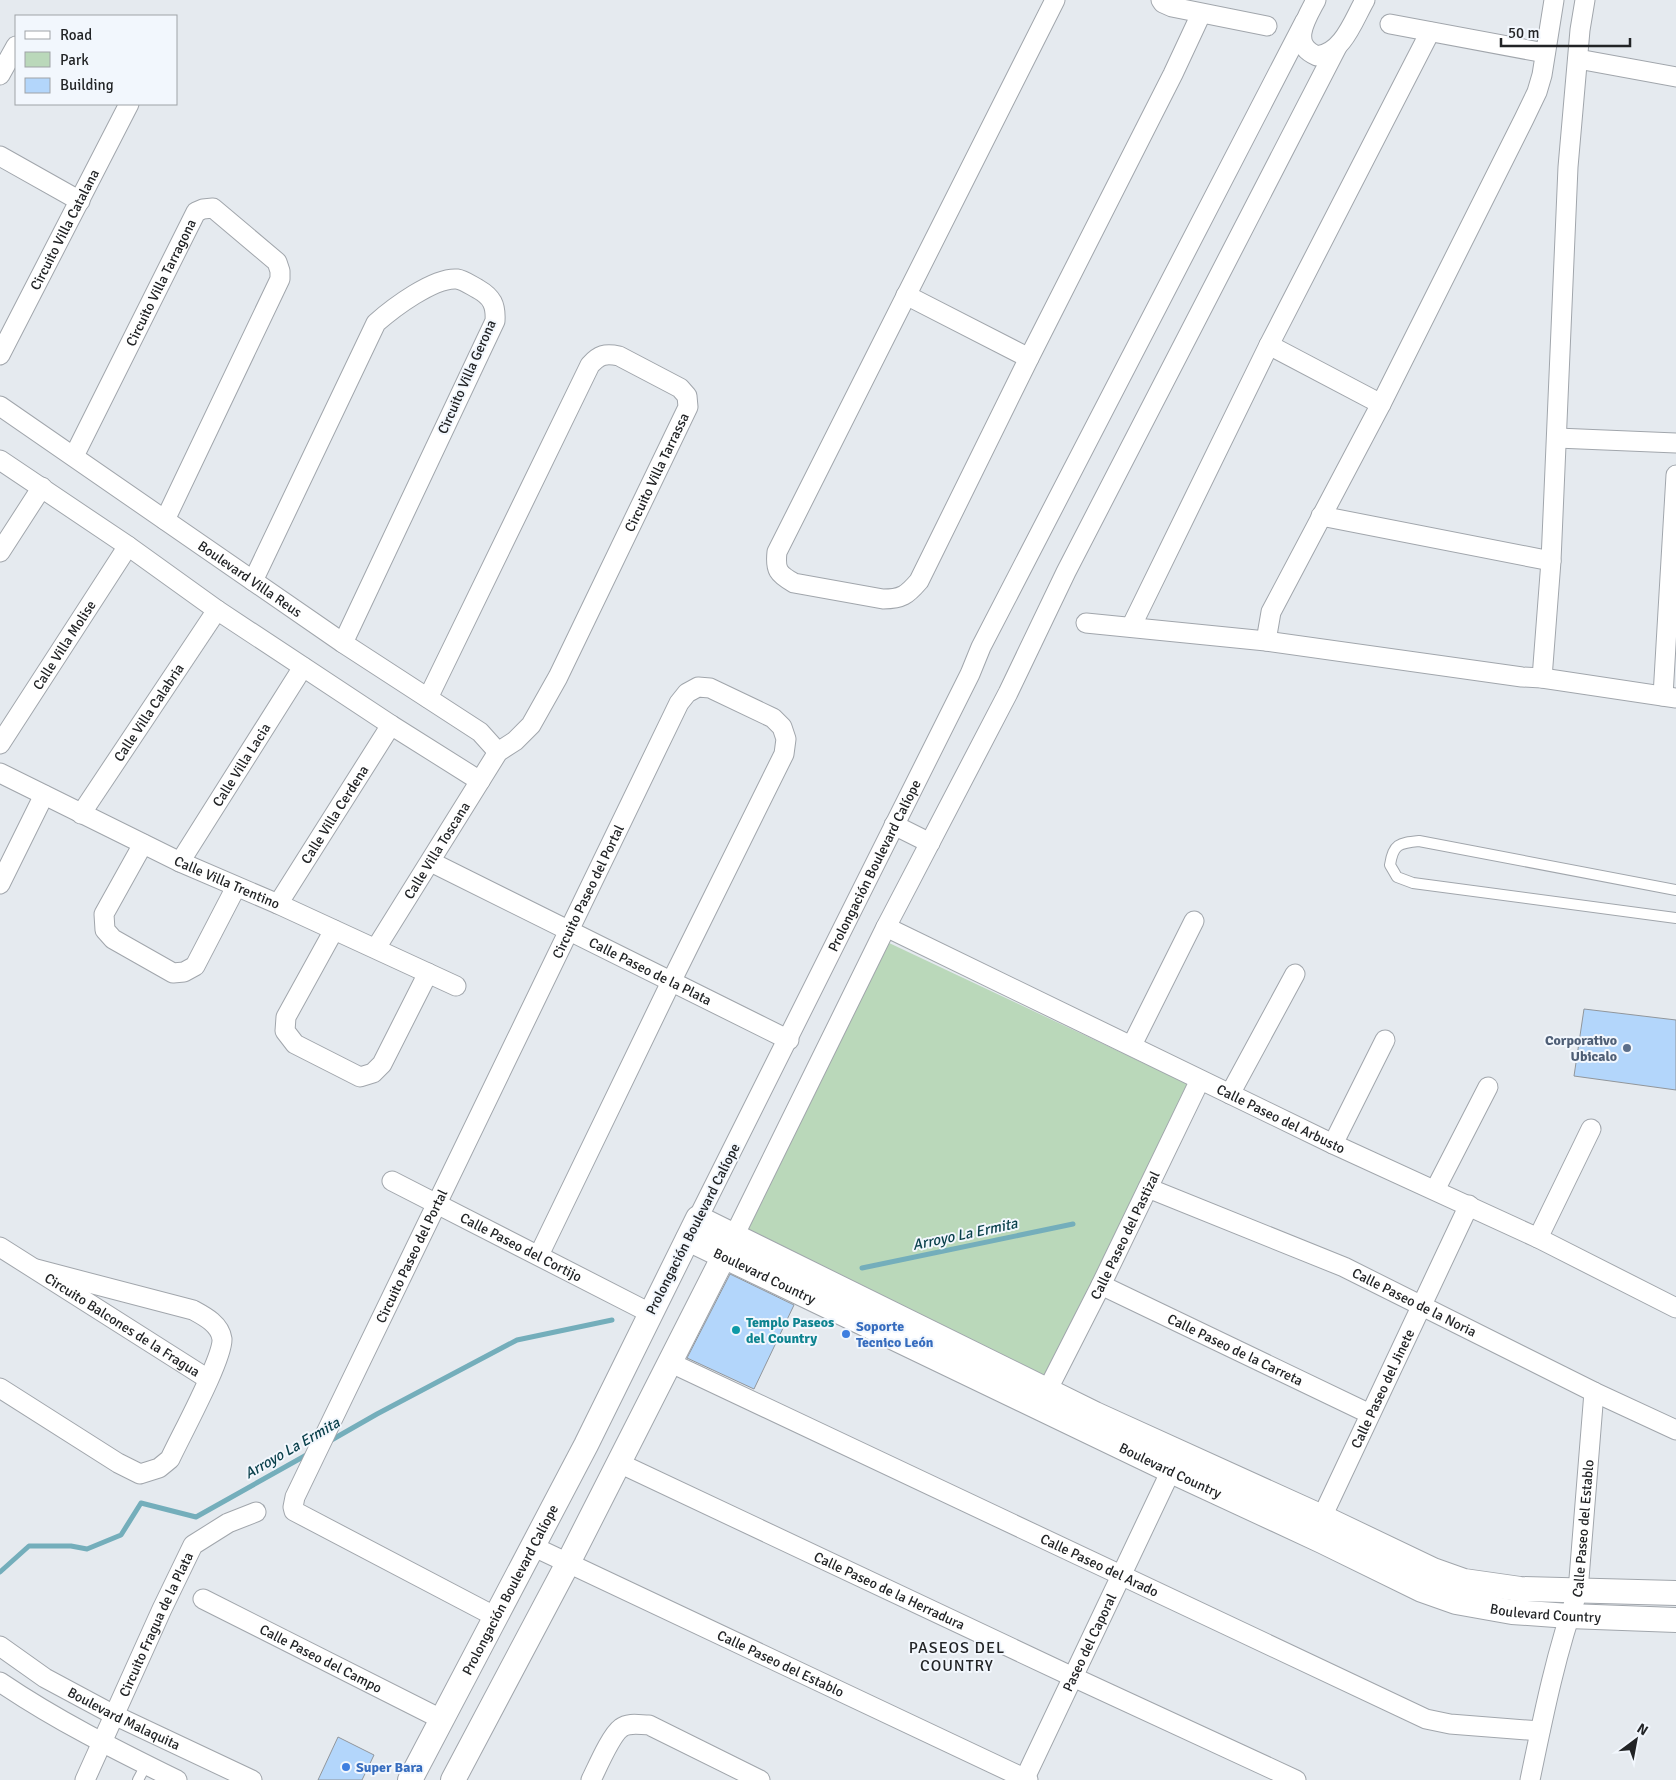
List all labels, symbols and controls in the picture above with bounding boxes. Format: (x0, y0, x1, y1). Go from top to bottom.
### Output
legend (15, 15, 178, 105)
scale bar (1501, 15, 1630, 47)
text: 50 m (1508, 24, 1539, 42)
text: Road (60, 26, 92, 44)
text: Park (60, 51, 89, 69)
text: Building (60, 76, 114, 94)
street label: Circuito Villa Catalana (26, 166, 103, 293)
street label: Circuito Villa Tarragona (122, 216, 200, 349)
street label: Circuito Villa Gerona (434, 317, 500, 437)
street label: Circuito Villa Tarrassa (621, 410, 692, 535)
street label: Boulevard Villa Reus (195, 537, 305, 621)
street label: Calle Villa Molise (29, 597, 99, 693)
street label: Calle Villa Calabria (110, 660, 187, 765)
street label: Calle Villa Lacia (209, 720, 274, 810)
street label: Calle Villa Cerdena (297, 762, 372, 867)
street label: Prolongación Boulevard Calíope (824, 777, 924, 954)
street label: Calle Villa Toscana (400, 799, 473, 902)
street label: Circuito Paseo del Portal (548, 822, 627, 961)
street label: Calle Villa Trentino (171, 852, 282, 912)
street label: Calle Paseo de la Plata (586, 933, 714, 1009)
place label: Corporativo Ubicalo (1545, 1032, 1617, 1065)
marker: Corporativo Ubicalo (1621, 1042, 1633, 1054)
street label: Calle Paseo del Arbusto (1214, 1080, 1348, 1157)
street label: Prolongación Boulevard Calíope (642, 1141, 744, 1317)
street label: Calle Paseo del Pastizal (1087, 1168, 1163, 1302)
street label: Circuito Paseo del Portal (372, 1186, 451, 1326)
street label: Calle Paseo del Cortijo (457, 1209, 585, 1285)
water label: Arroyo La Ermita (911, 1214, 1019, 1254)
street label: Boulevard Country (711, 1244, 819, 1308)
street label: Calle Paseo de la Noria (1349, 1264, 1479, 1340)
street label: Circuito Balcones de la Fragua (42, 1269, 203, 1380)
street label: Calle Paseo de la Carreta (1165, 1310, 1306, 1389)
place label: Templo Paseos del Country (746, 1314, 834, 1347)
place label: Soporte Tecnico León (856, 1318, 934, 1351)
marker: Templo Paseos del Country (730, 1324, 742, 1336)
street label: Calle Paseo del Jinete (1347, 1326, 1418, 1451)
marker: Soporte Tecnico León (840, 1328, 852, 1340)
water label: Arroyo La Ermita (241, 1413, 343, 1483)
street label: Boulevard Country (1116, 1439, 1225, 1502)
street label: Calle Paseo del Establo (1568, 1459, 1597, 1600)
street label: Prolongación Boulevard Calíope (458, 1502, 562, 1678)
street label: Calle Paseo del Arado (1038, 1530, 1161, 1600)
street label: Calle Paseo de la Herradura (811, 1548, 968, 1633)
street label: Circuito Fragua de la Plata (115, 1549, 197, 1699)
street label: Paseo del Caporal (1059, 1591, 1120, 1694)
street label: Boulevard Country (1489, 1600, 1602, 1626)
street label: Calle Paseo del Campo (257, 1620, 385, 1696)
street label: Calle Paseo del Establo (715, 1626, 847, 1701)
district label: PASEOS DEL COUNTRY (909, 1638, 1005, 1676)
street label: Boulevard Malaquita (65, 1683, 183, 1754)
north arrow (1611, 1715, 1661, 1765)
text: N (1634, 1720, 1651, 1739)
place label: Super Bara (356, 1759, 423, 1776)
marker: Super Bara (340, 1761, 352, 1773)

